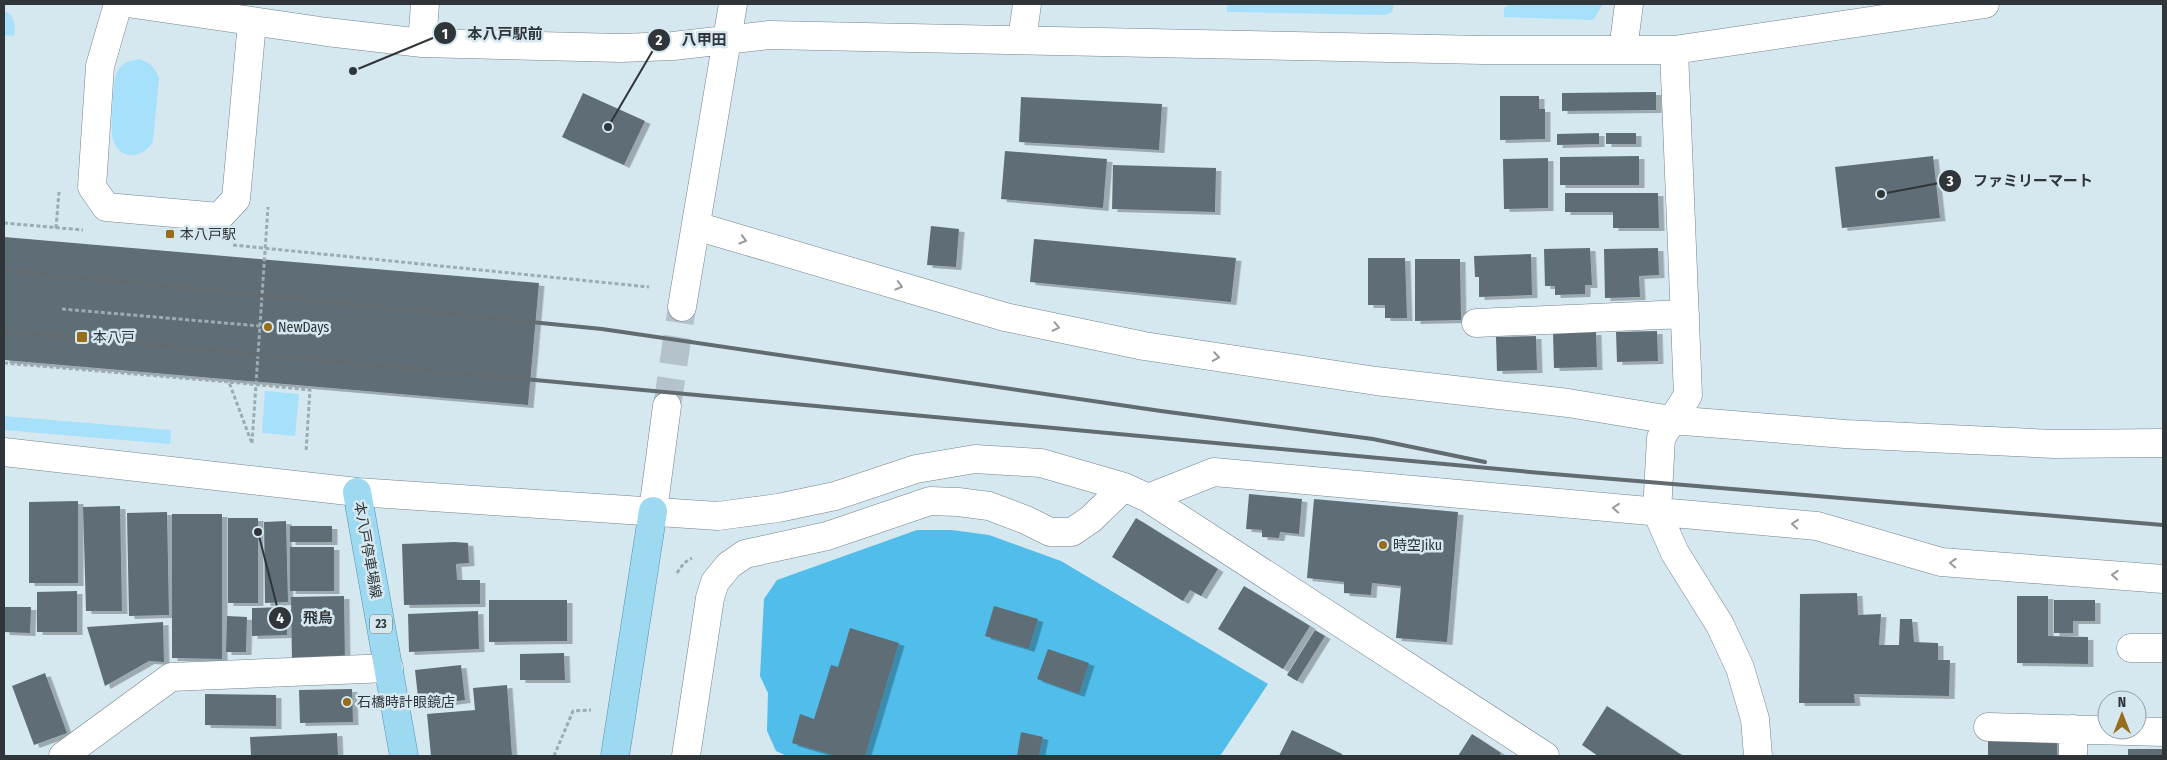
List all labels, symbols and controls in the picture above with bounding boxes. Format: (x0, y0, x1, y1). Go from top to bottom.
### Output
callout: 本八戸駅前 (432, 18, 552, 48)
text: 1 (442, 25, 448, 43)
text: 本八戸駅前 (467, 25, 543, 43)
callout: 八甲田 (647, 25, 737, 55)
text: 2 (655, 31, 663, 49)
text: 八甲田 (681, 31, 727, 49)
callout: ファミリーマート (1938, 166, 2103, 196)
text: 3 (1945, 172, 1954, 190)
text: ファミリーマート (1973, 172, 2093, 190)
place label: 本八戸駅 (180, 226, 236, 243)
marker: 本八戸駅 (164, 228, 176, 240)
one-way arrow (739, 235, 747, 245)
one-way arrow (895, 280, 903, 290)
place label: NewDays (278, 319, 329, 336)
marker: NewDays (262, 321, 274, 333)
one-way arrow (1052, 322, 1061, 332)
place label: 本八戸 (93, 329, 135, 346)
marker: 本八戸 (75, 330, 89, 344)
one-way arrow (1212, 351, 1220, 362)
street label: 本八戸停車場線 (351, 500, 384, 600)
one-way arrow (1612, 503, 1620, 514)
one-way arrow (1791, 519, 1799, 530)
place label: 時空Jiku (1393, 537, 1442, 554)
marker: 時空Jiku (1377, 539, 1389, 551)
one-way arrow (1948, 558, 1956, 569)
one-way arrow (2110, 570, 2118, 581)
callout: 飛鳥 (268, 603, 343, 633)
text: 4 (276, 609, 284, 627)
text: 飛鳥 (303, 609, 333, 627)
road number: 23 (370, 614, 392, 634)
north arrow (2097, 690, 2147, 740)
place label: 石橋時計眼鏡店 (357, 694, 455, 711)
text: N (2118, 694, 2126, 711)
marker: 石橋時計眼鏡店 (341, 696, 353, 708)

